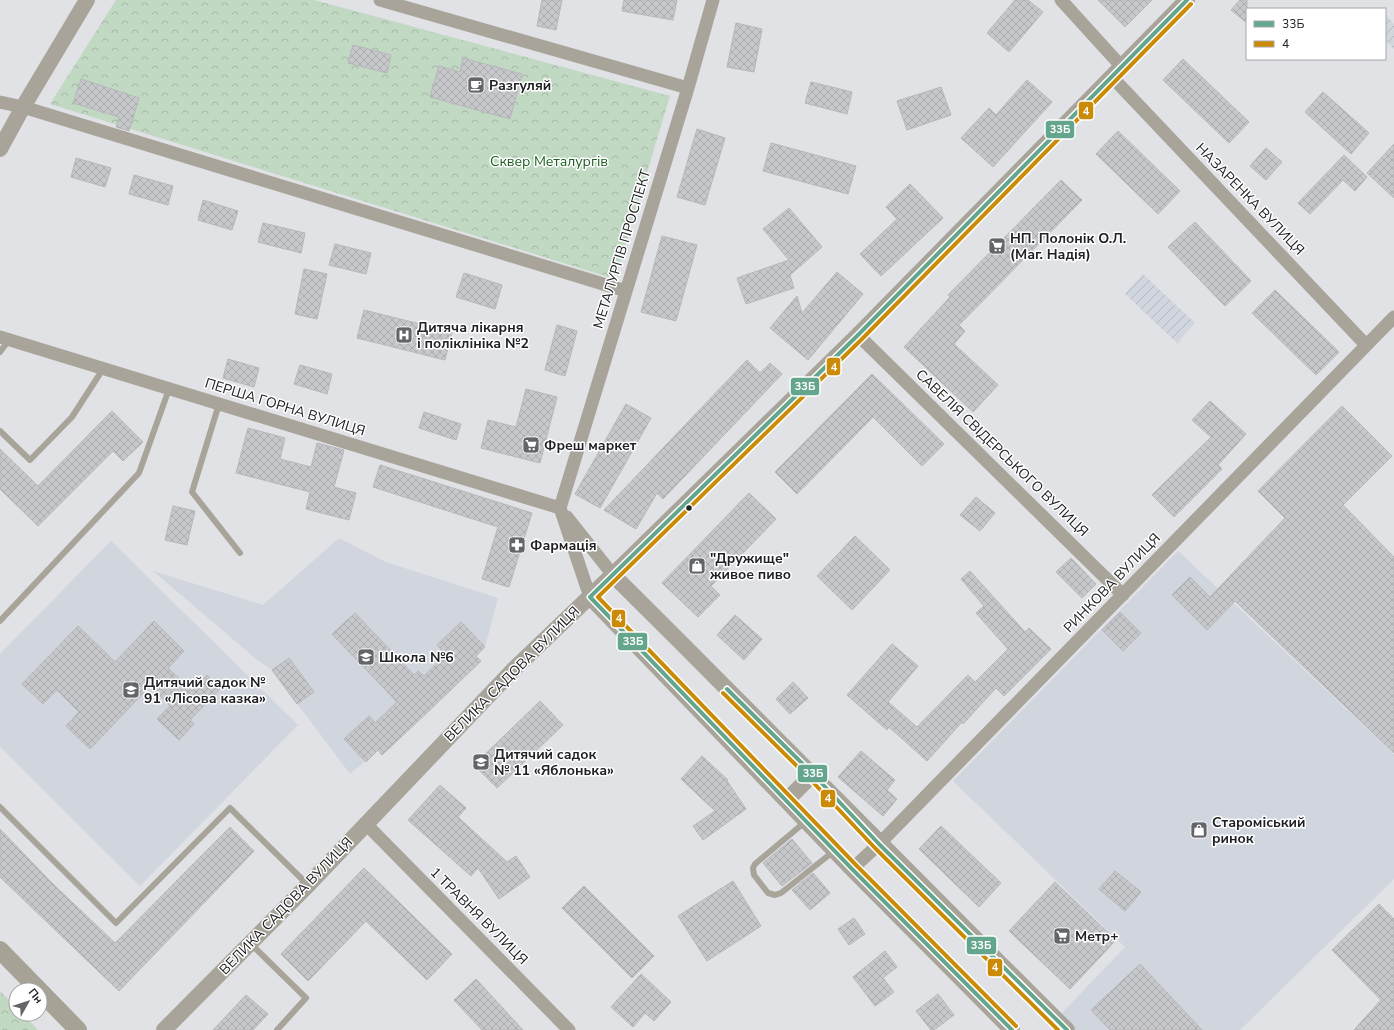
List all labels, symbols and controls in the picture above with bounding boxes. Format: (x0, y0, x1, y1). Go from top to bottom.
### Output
legend (1246, 8, 1386, 60)
text: 33Б (1282, 16, 1304, 32)
text: 4 (1282, 36, 1289, 52)
cafe icon: Разгуляй (466, 75, 486, 95)
place label: Разгуляй (489, 76, 551, 95)
line badge: 4 (1078, 101, 1094, 120)
text: 4 (1083, 104, 1090, 119)
line badge: 33Б (1045, 120, 1075, 139)
text: 33Б (1050, 122, 1070, 137)
street label: НАЗАРЕНКА ВУЛИЦЯ (1191, 139, 1309, 259)
park label: Сквер Металургів (490, 152, 608, 171)
street label: МЕТАЛУРГІВ ПРОСПЕКТ (589, 167, 655, 331)
place label: НП. Полонік О.Л. (Маг. Надія) (1010, 229, 1126, 264)
supermarket icon: НП. Полонік О.Л. (Маг. Надія) (987, 236, 1007, 256)
place label: Дитяча лікарня і поліклініка №2 (417, 318, 529, 353)
hospital icon: Дитяча лікарня і поліклініка №2 (394, 325, 414, 345)
line badge: 4 (826, 357, 841, 376)
text: 4 (831, 360, 838, 375)
street label: САВЕЛІЯ СВІДЕРСЬКОГО ВУЛИЦЯ (911, 365, 1093, 541)
street label: ПЕРША ГОРНА ВУЛИЦЯ (202, 374, 368, 440)
line badge: 33Б (790, 377, 820, 396)
text: 33Б (795, 379, 815, 394)
supermarket icon: Фреш маркет (521, 435, 541, 455)
place label: Фреш маркет (544, 436, 637, 455)
unlabelled marker (684, 503, 694, 513)
street label: РИНКОВА ВУЛИЦЯ (1059, 529, 1165, 637)
pharmacy icon: Фармація (507, 535, 527, 555)
place label: Фармація (530, 536, 597, 555)
place label: "Дружище" живое пиво (709, 549, 791, 584)
shop icon: "Дружище" живое пиво (687, 556, 707, 576)
street label: ВЕЛИКА САДОВА ВУЛИЦЯ (440, 602, 584, 746)
line badge: 4 (611, 609, 626, 628)
text: 4 (616, 611, 623, 626)
line badge: 33Б (617, 632, 648, 651)
text: 33Б (623, 634, 643, 649)
school or university icon: Школа №6 (356, 647, 376, 667)
place label: Школа №6 (379, 648, 454, 667)
place label: Дитячий садок № 91 «Лісова казка» (144, 673, 266, 708)
school or university icon: Дитячий садок № 91 «Лісова казка» (121, 680, 141, 700)
place label: Дитячий садок № 11 «Яблонька» (494, 745, 614, 780)
school or university icon: Дитячий садок № 11 «Яблонька» (471, 752, 491, 772)
line badge: 33Б (797, 764, 828, 783)
text: 33Б (803, 766, 823, 781)
line badge: 4 (820, 789, 836, 808)
text: 4 (825, 791, 832, 806)
place label: Староміський ринок (1212, 813, 1305, 848)
shop icon: Староміський ринок (1189, 820, 1209, 840)
street label: ВЕЛИКА САДОВА ВУЛИЦЯ (215, 833, 357, 979)
street label: 1 ТРАВНЯ ВУЛИЦЯ (426, 863, 532, 969)
supermarket icon: Метр+ (1052, 926, 1072, 946)
place label: Метр+ (1075, 927, 1119, 946)
line badge: 33Б (966, 936, 997, 955)
text: 33Б (971, 938, 991, 953)
line badge: 4 (987, 958, 1003, 977)
text: 4 (992, 960, 999, 975)
north arrow (8, 982, 48, 1022)
text: Пн (25, 985, 46, 1007)

